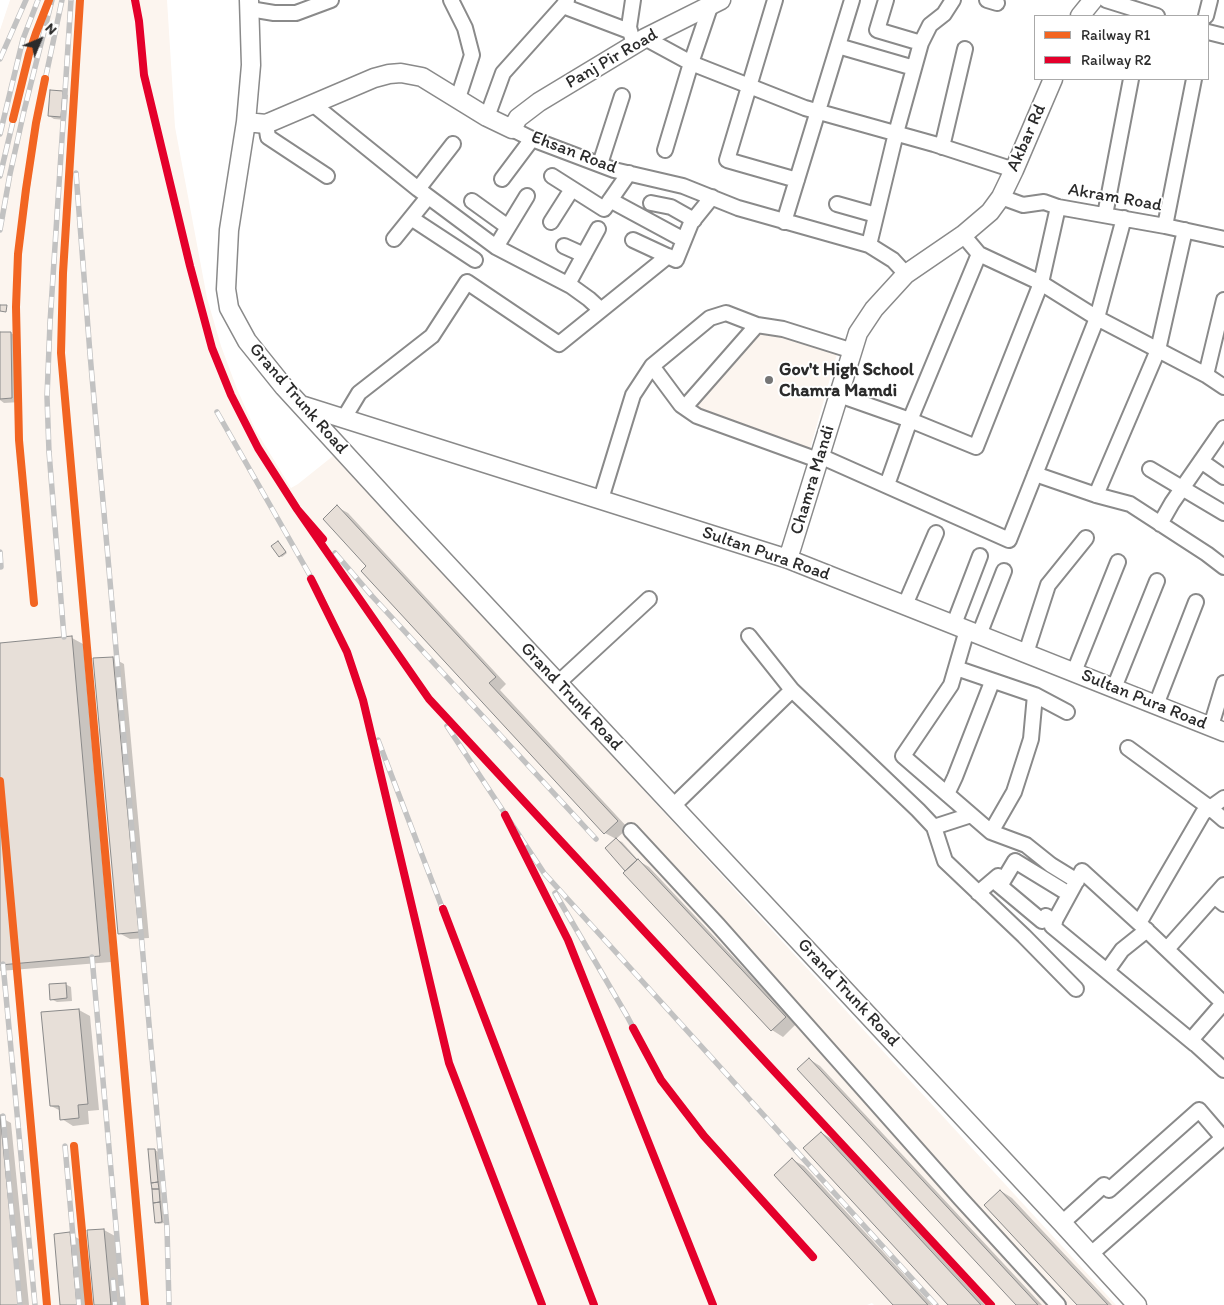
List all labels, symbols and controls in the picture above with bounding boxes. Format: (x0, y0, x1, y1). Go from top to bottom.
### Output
north arrow (15, 15, 65, 65)
legend (1034, 15, 1209, 80)
text: N (42, 20, 60, 38)
street label: Panj Pir Road (562, 24, 662, 94)
text: Railway R1 (1081, 26, 1150, 44)
text: Railway R2 (1081, 51, 1151, 69)
street label: Akbar Rd (1003, 101, 1051, 175)
street label: Ehsan Road (528, 127, 620, 179)
street label: Akram Road (1066, 179, 1164, 217)
street label: Grand Trunk Road (244, 339, 352, 459)
place label: Gov't High School Chamra Mamdi (779, 359, 914, 402)
marker: Gov't High School Chamra Mamdi (763, 374, 775, 386)
street label: Chamra Mandi (786, 423, 840, 537)
street label: Sultan Pura Road (699, 522, 833, 586)
street label: Grand Trunk Road (515, 638, 627, 756)
street label: Sultan Pura Road (1078, 665, 1210, 735)
street label: Grand Trunk Road (792, 934, 904, 1052)

